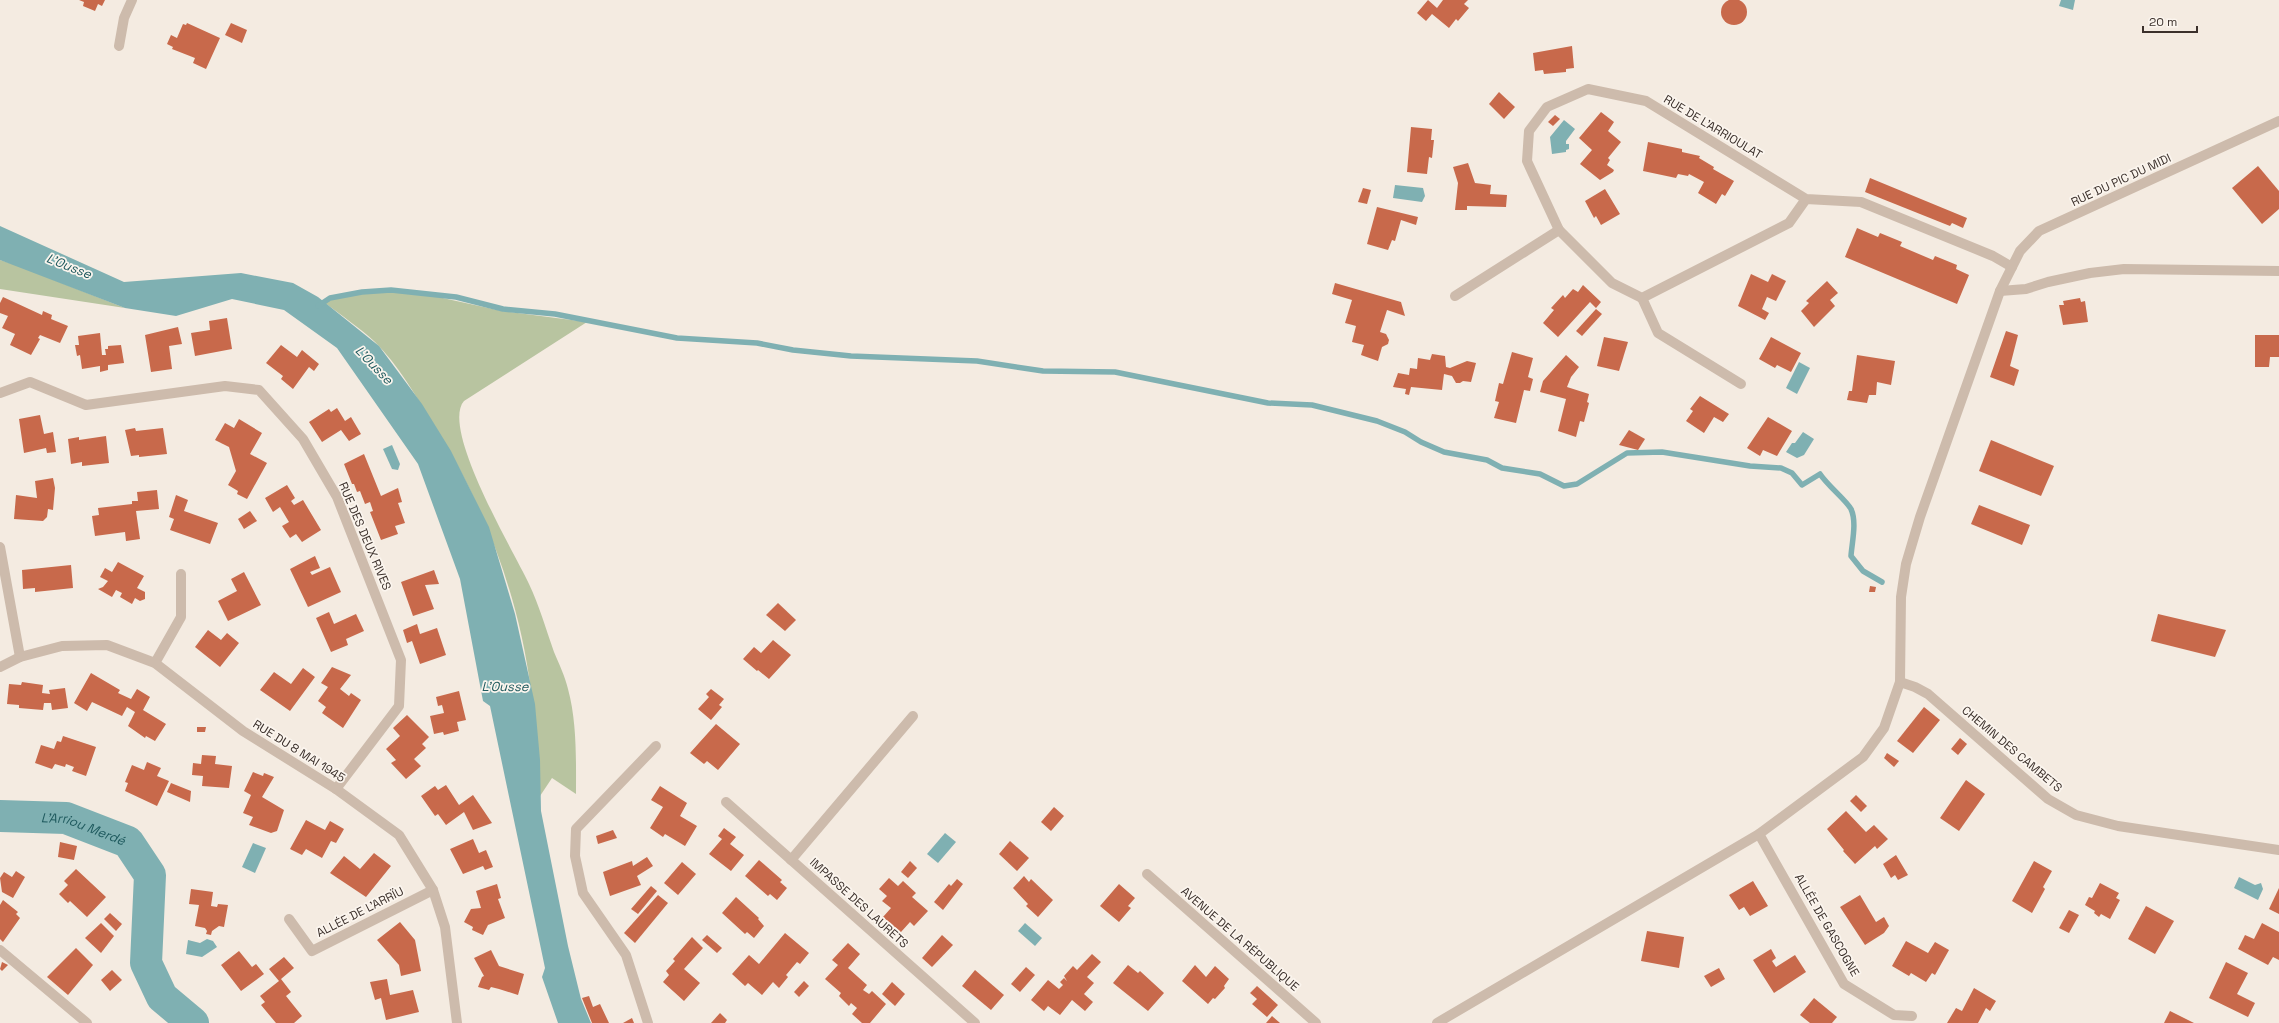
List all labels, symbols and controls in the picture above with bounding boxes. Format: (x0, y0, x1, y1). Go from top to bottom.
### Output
scale bar (2143, 8, 2197, 34)
text: 20 m (2149, 14, 2177, 30)
street label: RUE DE L'ARRIOULAT (1661, 91, 1765, 163)
street label: RUE DU PIC DU MIDI (2068, 150, 2174, 210)
water label: L'Ousse (44, 249, 95, 283)
water label: L'Ousse (352, 342, 397, 389)
street label: RUE DES DEUX RIVES (335, 479, 395, 593)
water label: L'Ousse (482, 678, 530, 695)
street label: CHEMIN DES CAMBETS (1958, 702, 2066, 796)
street label: RUE DU 8 MAI 1945 (250, 716, 348, 786)
water label: L'Arriou Merdé (41, 809, 129, 849)
street label: IMPASSE DES LAURETS (806, 854, 912, 952)
street label: ALLÉE DE GASCOGNE (1791, 871, 1863, 980)
street label: ALLÉE DE L'ARRÏU (314, 883, 406, 941)
street label: AVENUE DE LA RÉPUBLIQUE (1178, 883, 1303, 995)

